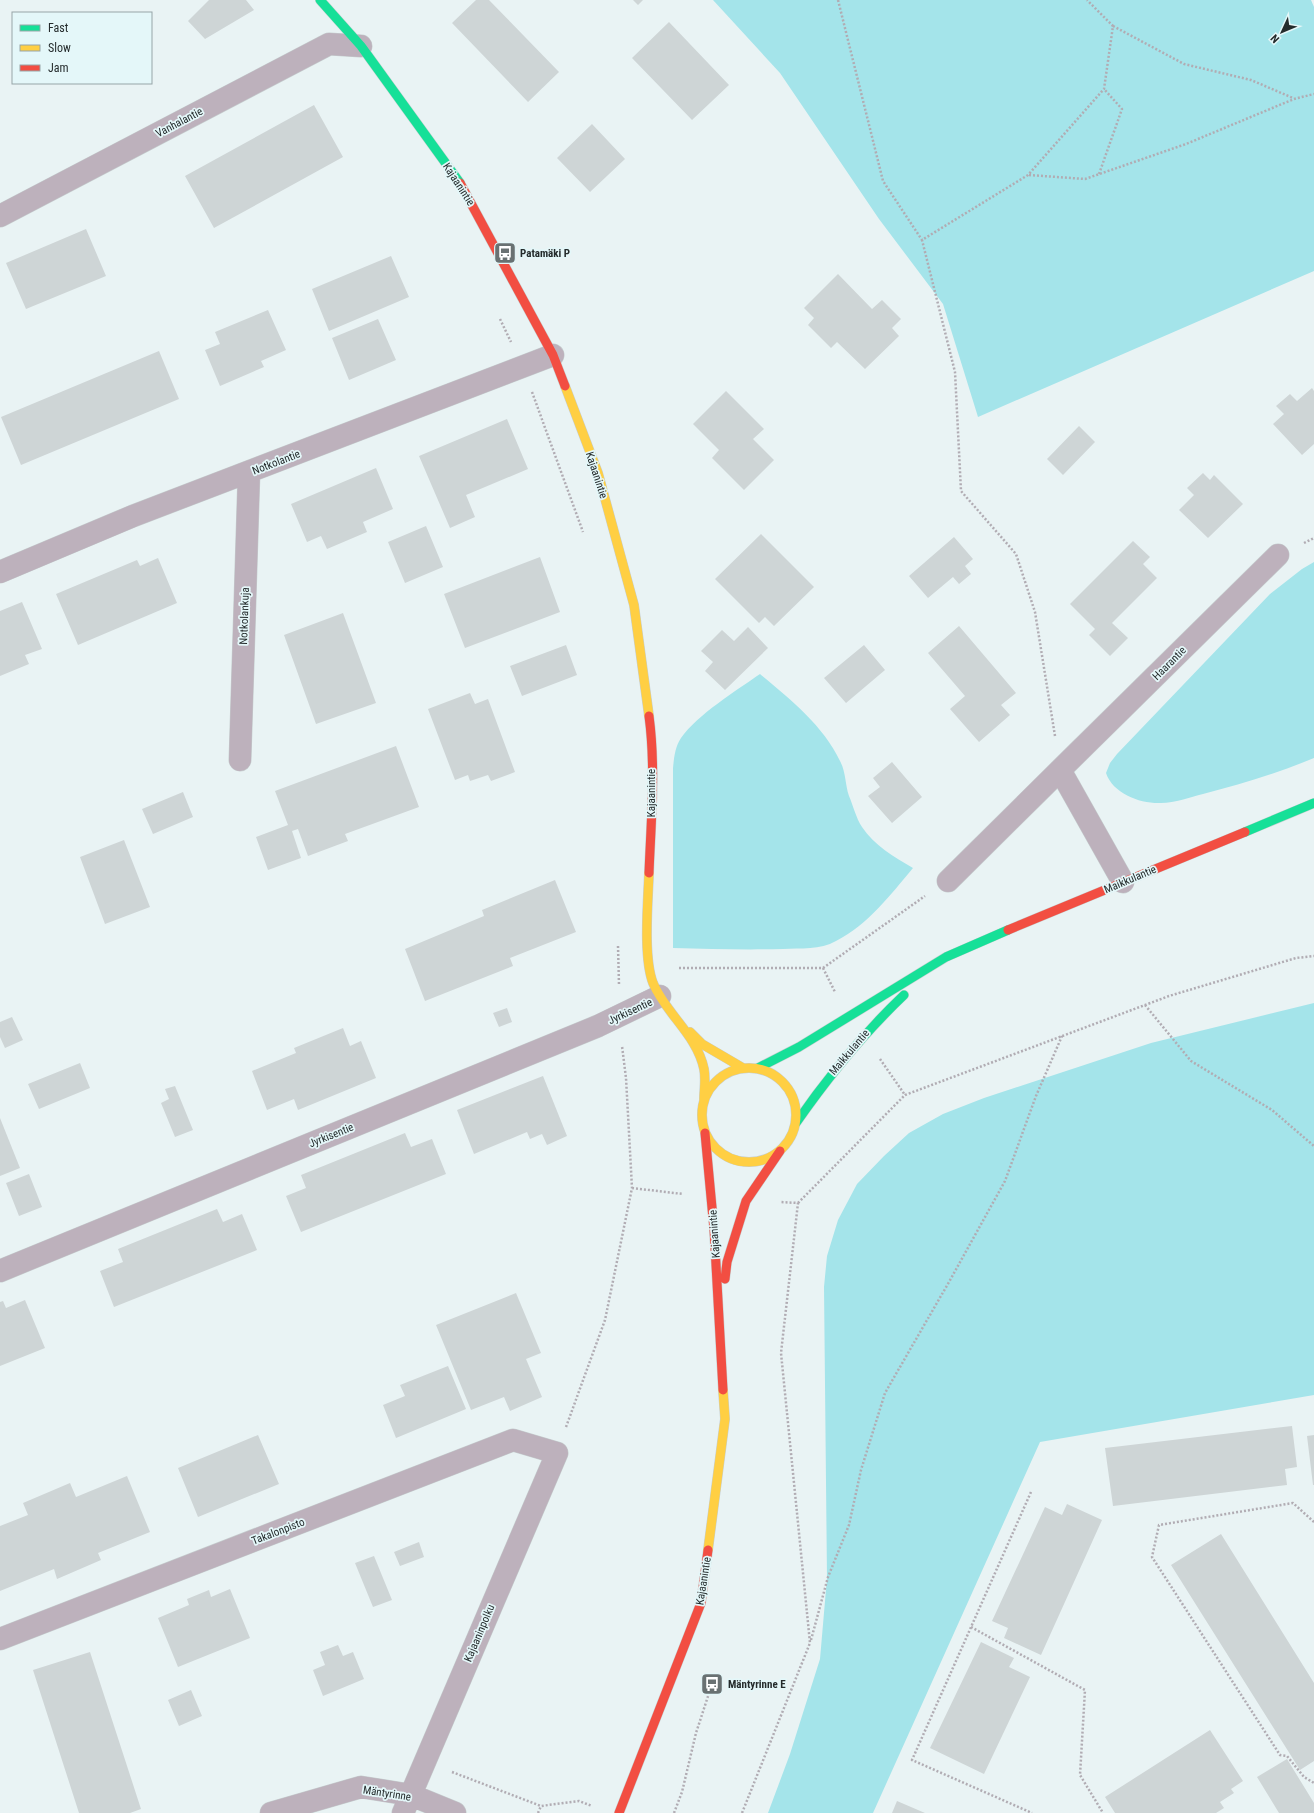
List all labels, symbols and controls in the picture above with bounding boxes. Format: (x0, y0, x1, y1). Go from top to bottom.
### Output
legend (12, 12, 152, 84)
north arrow (1262, 12, 1302, 52)
text: Fast (48, 21, 69, 35)
text: N (1268, 31, 1282, 46)
text: Slow (48, 41, 71, 55)
text: Jam (48, 61, 69, 75)
street label: Vanhalantie (154, 105, 205, 140)
street label: Kajaanintie (440, 160, 477, 208)
bus stop icon: Patamäki P (492, 240, 518, 266)
place label: Patamäki P (520, 247, 570, 260)
street label: Notkolantie (250, 447, 302, 478)
street label: Kajaanintie (583, 450, 610, 500)
street label: Notkolankuja (237, 587, 252, 645)
street label: Haarantie (1150, 644, 1189, 683)
street label: Kajaanintie (645, 769, 658, 817)
street label: Maikkulantie (1102, 863, 1158, 896)
street label: Jyrkisentie (606, 996, 654, 1027)
street label: Maikkulantie (827, 1027, 872, 1078)
street label: Jyrkisentie (307, 1121, 355, 1150)
street label: Kajaanintie (706, 1209, 723, 1259)
street label: Takalonpisto (250, 1515, 307, 1548)
street label: Kajaanintie (693, 1556, 714, 1606)
street label: Kajaaninpolku (462, 1602, 497, 1664)
bus stop icon: Mäntyrinne E (699, 1671, 725, 1697)
place label: Mäntyrinne E (728, 1678, 786, 1691)
street label: Mäntyrinne (362, 1783, 412, 1804)

